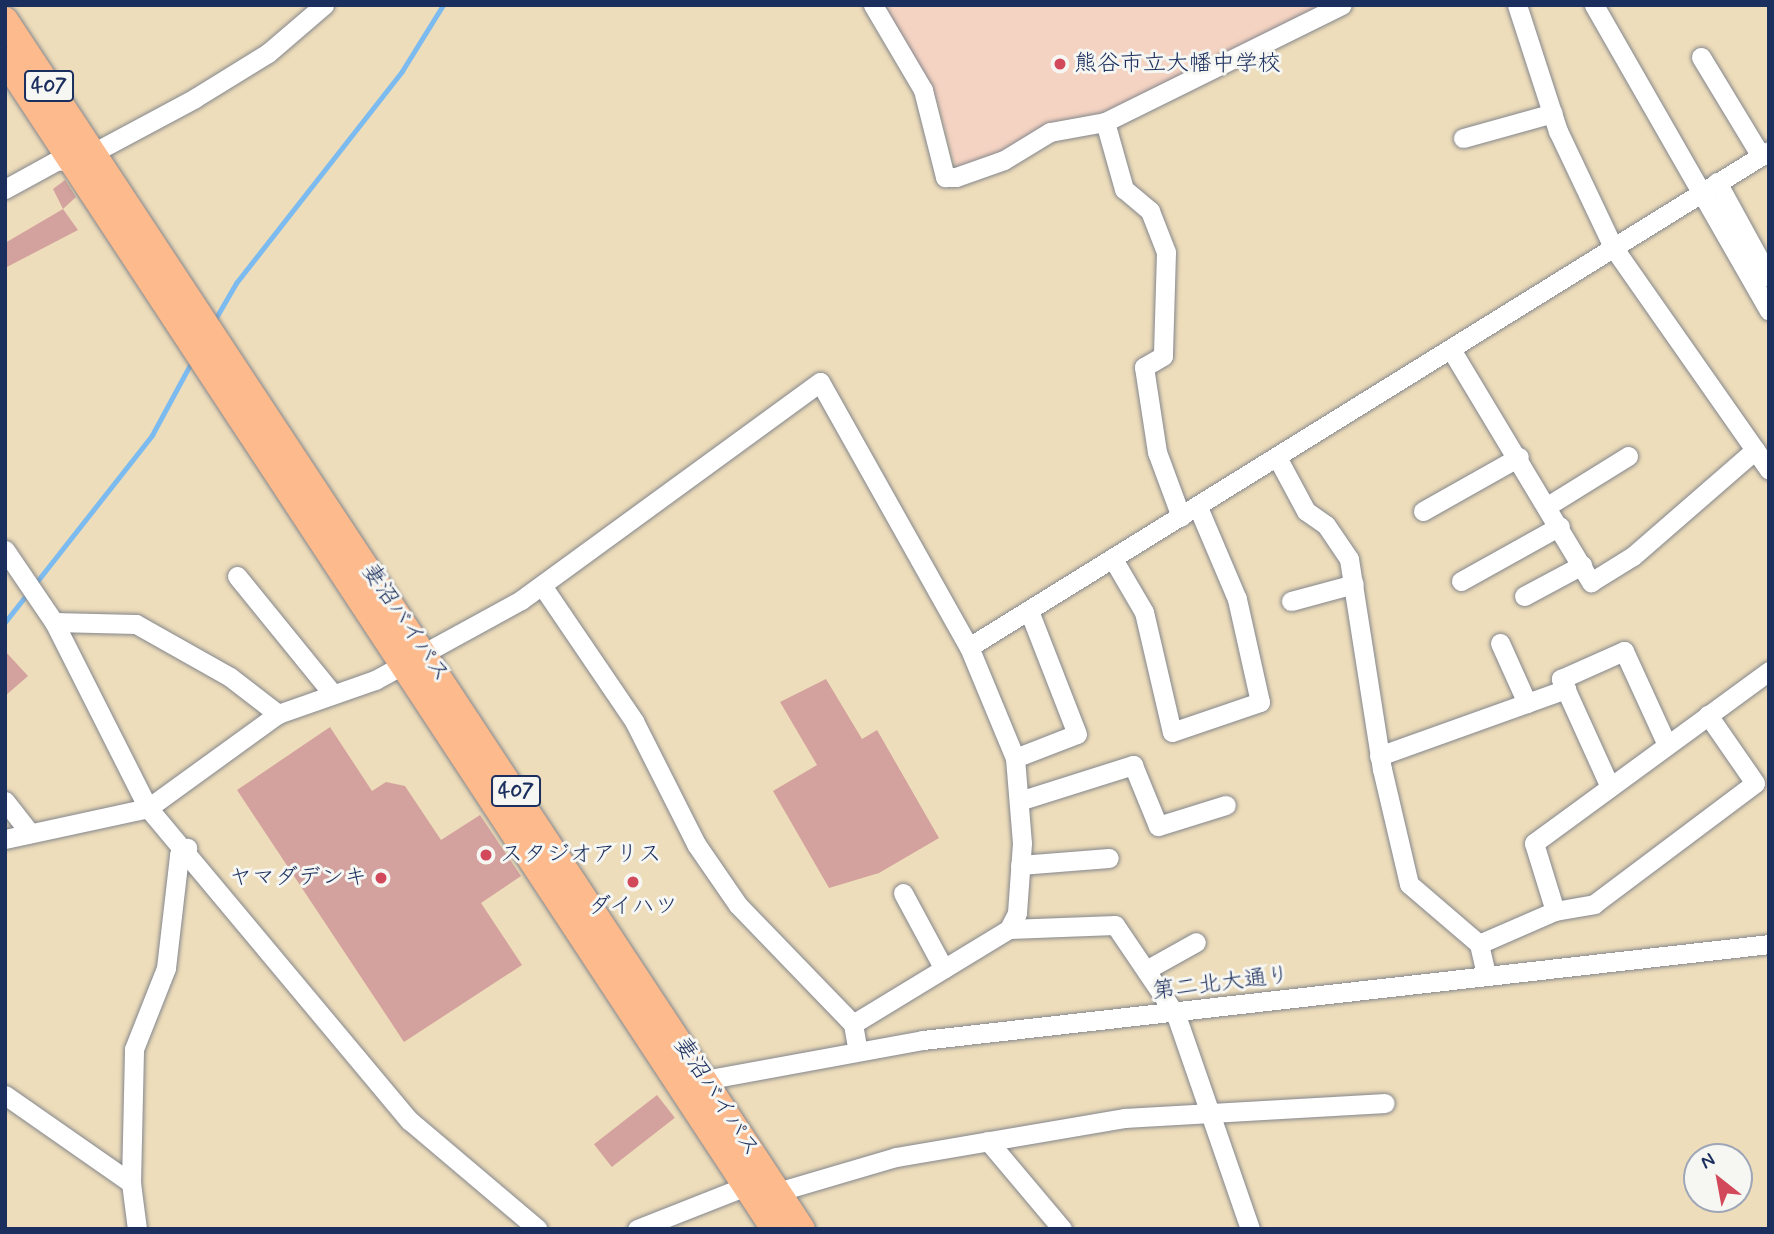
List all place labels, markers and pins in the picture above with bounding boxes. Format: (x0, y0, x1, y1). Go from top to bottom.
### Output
place label: 熊谷市立大幡中学校 (1074, 50, 1281, 78)
marker: 熊谷市立大幡中学校 (1052, 56, 1068, 72)
place label: スタジオアリス (500, 841, 661, 869)
marker: スタジオアリス (478, 847, 494, 863)
place label: ヤマダデンキ (229, 864, 367, 892)
marker: ヤマダデンキ (373, 870, 389, 886)
marker: ダイハツ (625, 874, 641, 890)
place label: ダイハツ (587, 893, 679, 921)

